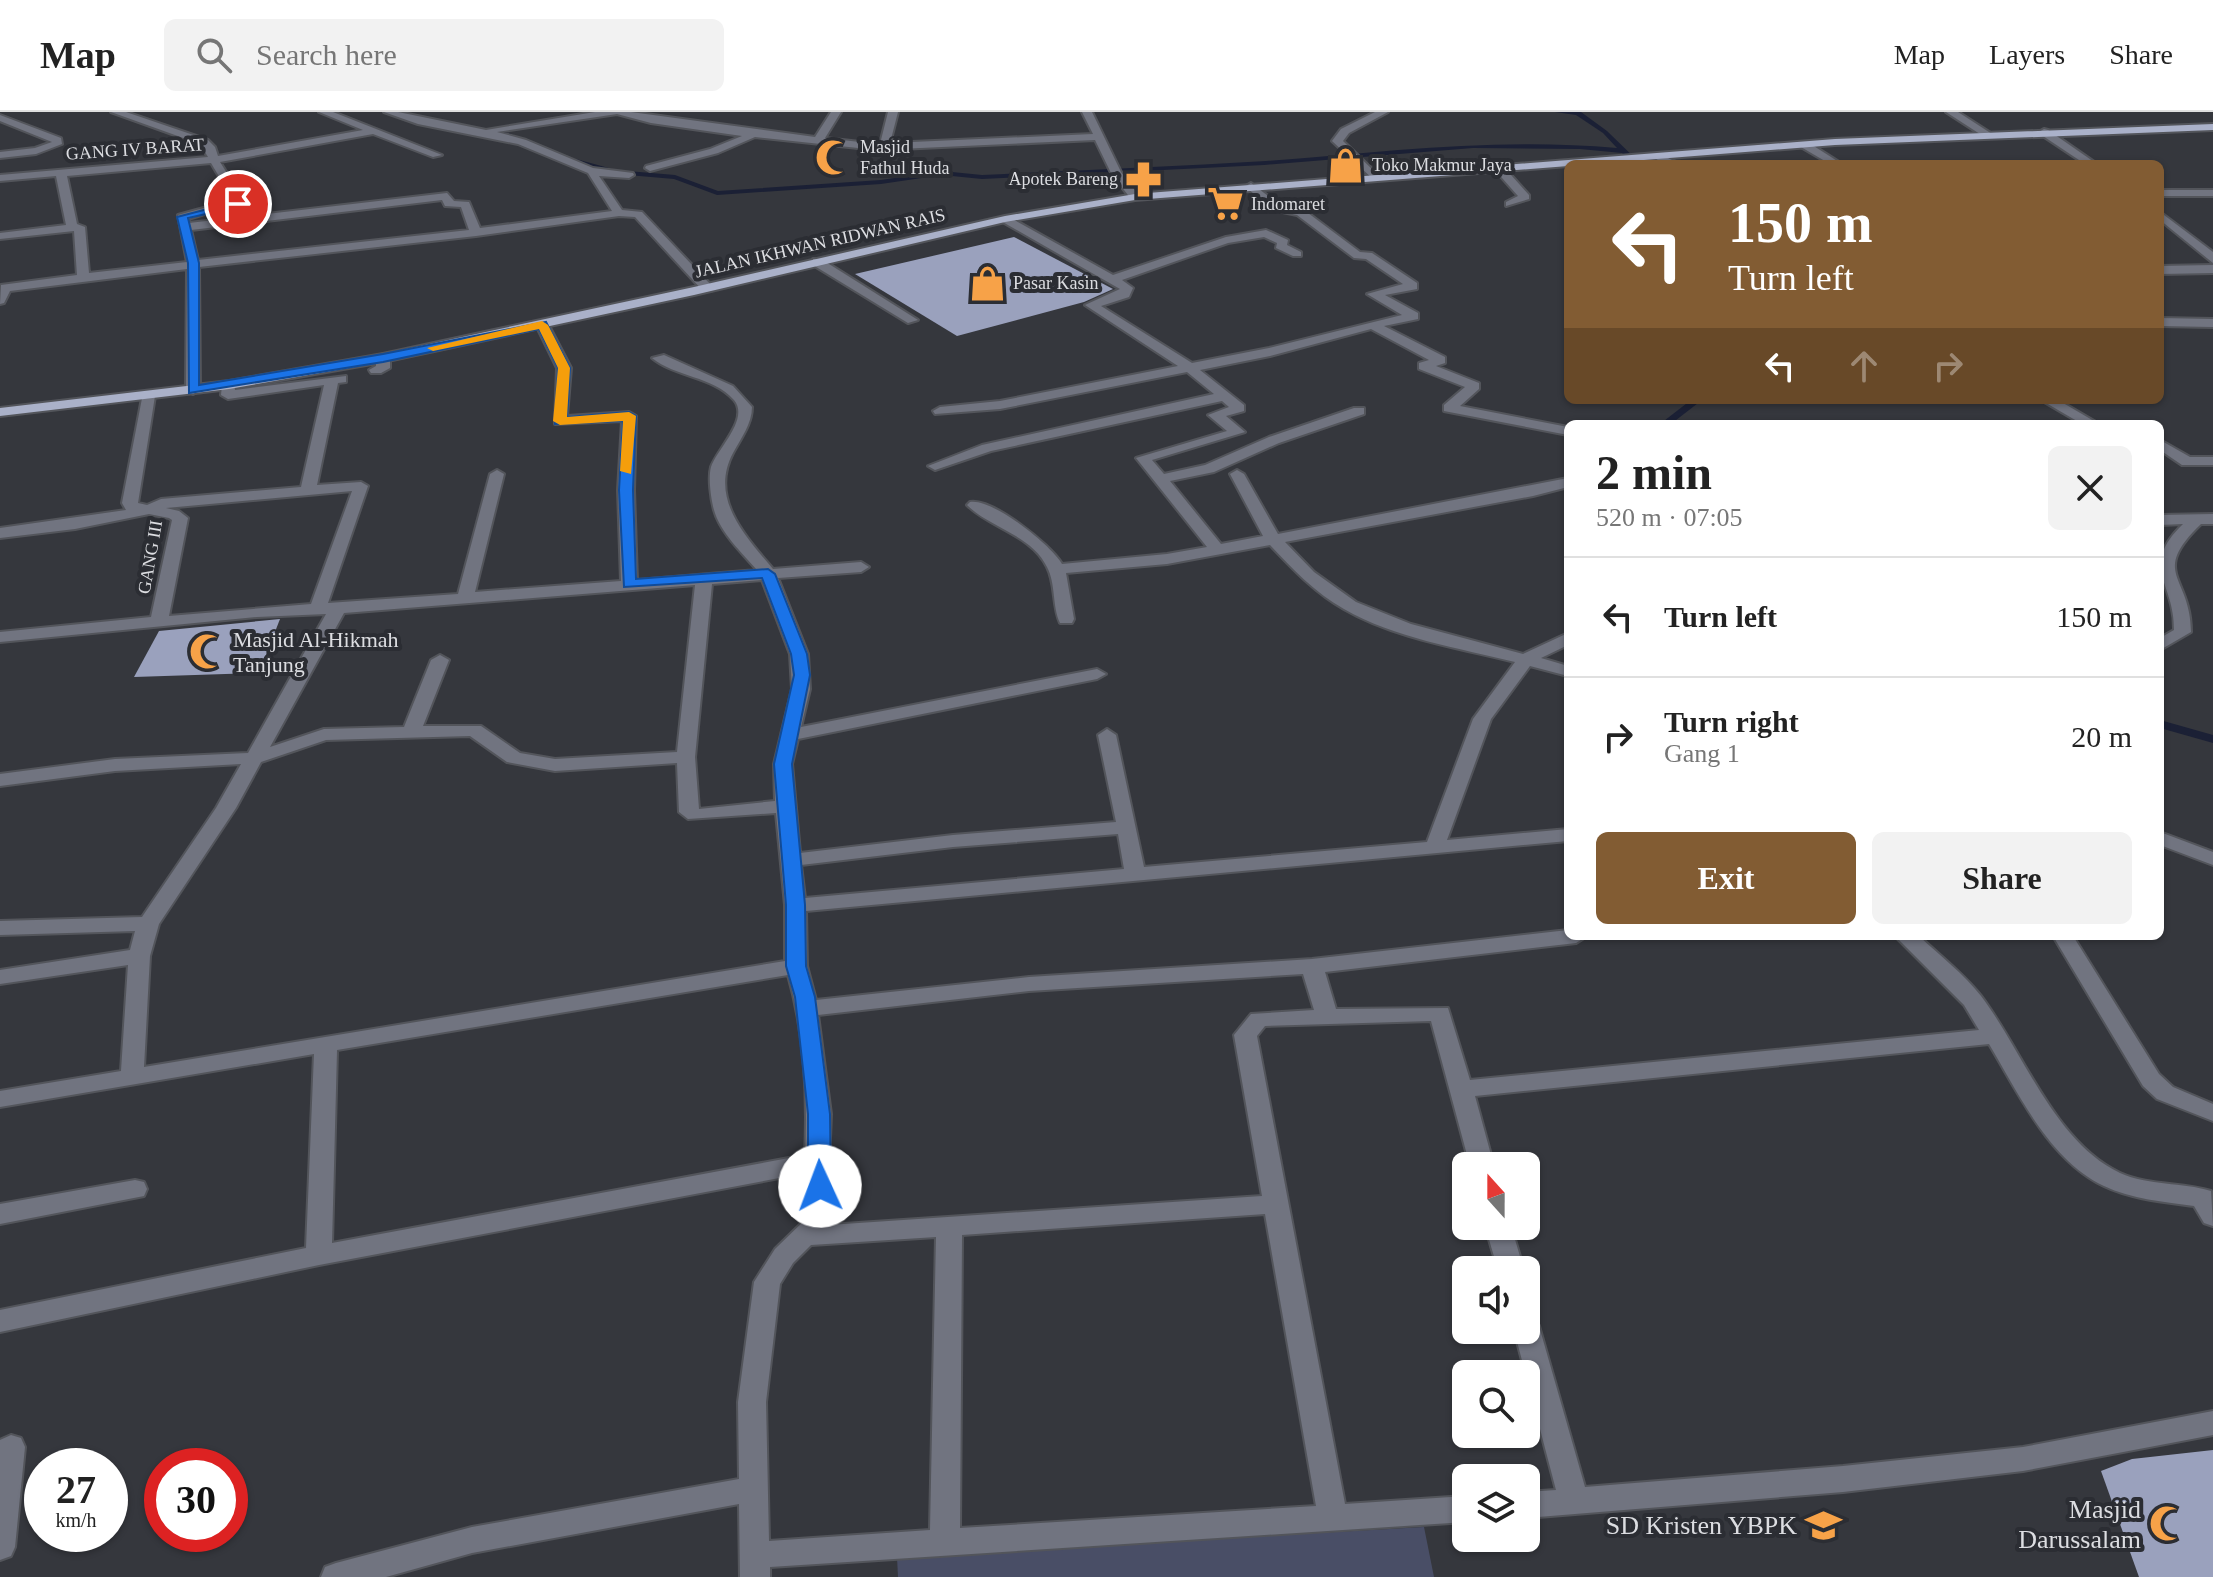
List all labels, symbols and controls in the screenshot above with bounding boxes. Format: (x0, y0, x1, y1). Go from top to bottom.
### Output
search box (164, 19, 724, 91)
icon: search (192, 33, 236, 77)
text: Map (40, 34, 116, 76)
text: Search here (256, 38, 397, 71)
text: Map (1894, 39, 1945, 70)
text: Layers (1989, 39, 2065, 70)
text: Share (2109, 39, 2173, 70)
street label: GANG IV BARAT (65, 134, 205, 164)
place label: Masjid Fathul Huda (860, 137, 950, 178)
mosque icon: Masjid Fathul Huda (815, 138, 853, 176)
shop icon: Toko Makmur Jaya (1327, 146, 1365, 184)
place label: Toko Makmur Jaya (1372, 155, 1512, 175)
pharmacy icon: Apotek Bareng (1125, 160, 1163, 198)
place label: Apotek Bareng (1009, 169, 1118, 189)
pin (204, 170, 272, 238)
icon: arrive (216, 182, 260, 226)
supermarket icon: Indomaret (1206, 185, 1244, 223)
icon: left (1596, 192, 1700, 296)
text: 150 m (1728, 192, 1873, 254)
place label: Indomaret (1251, 194, 1325, 214)
street label: JALAN IKHWAN RIDWAN RAIS (693, 204, 947, 282)
text: Turn left (1728, 258, 1854, 298)
shop icon: Pasar Kasin (968, 264, 1006, 302)
place label: Pasar Kasin (1013, 273, 1098, 293)
icon: left (1758, 344, 1802, 388)
icon: ahead (1842, 344, 1886, 388)
icon: right (1926, 344, 1970, 388)
text: 2 min (1596, 446, 1712, 499)
button: close (2048, 446, 2132, 530)
text: 520 m · 07:05 (1596, 503, 1743, 532)
street label: GANG III (134, 519, 166, 595)
icon: left (1596, 595, 1640, 639)
text: Turn left (1664, 600, 1777, 633)
text: 150 m (2056, 600, 2132, 633)
place label: Masjid Al-Hikmah Tanjung (233, 627, 399, 677)
mosque icon: Masjid Al-Hikmah Tanjung (188, 633, 226, 671)
text: Turn right (1664, 705, 1799, 738)
icon: right (1596, 715, 1640, 759)
text: 20 m (2071, 720, 2132, 753)
text: Gang 1 (1664, 739, 1740, 768)
button: Exit (1596, 832, 1856, 924)
button: Share (1872, 832, 2132, 924)
position arrow (778, 1144, 862, 1228)
north arrow (1452, 1152, 1540, 1240)
map controls (1452, 1152, 1540, 1552)
button: sound (1452, 1256, 1540, 1344)
button: search (1452, 1360, 1540, 1448)
speed limit sign: 30 (144, 1448, 248, 1552)
button: layers (1452, 1464, 1540, 1552)
text: 27 (56, 1467, 96, 1512)
place label: Masjid Darussalam (2018, 1495, 2141, 1554)
mosque icon: Masjid Darussalam (2148, 1505, 2186, 1543)
school or university icon: SD Kristen YBPK (1804, 1506, 1842, 1544)
text: km/h (55, 1509, 97, 1531)
place label: SD Kristen YBPK (1606, 1511, 1797, 1540)

